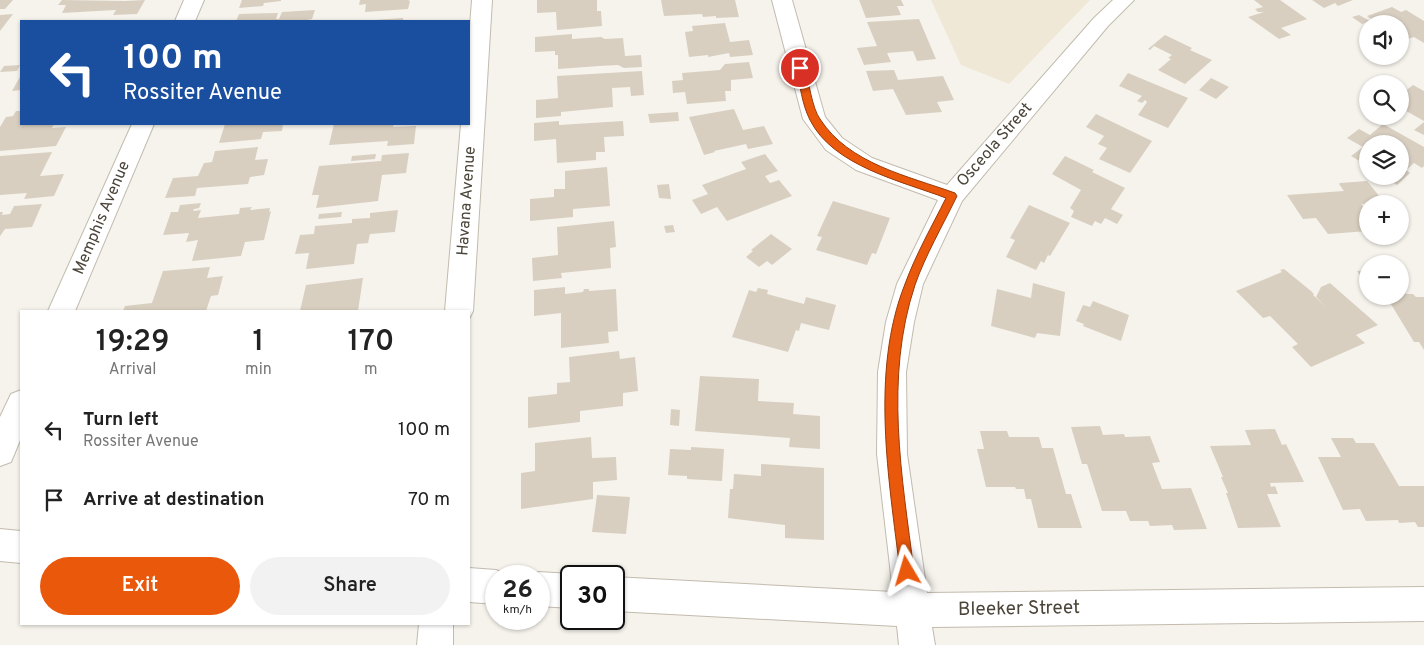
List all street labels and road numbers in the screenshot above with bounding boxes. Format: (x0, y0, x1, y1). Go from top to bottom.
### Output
street label: Osceola Street (953, 99, 1037, 191)
street label: Havana Avenue (453, 146, 481, 256)
street label: Memphis Avenue (69, 158, 135, 278)
street label: Bleeker Street (958, 596, 1080, 622)

